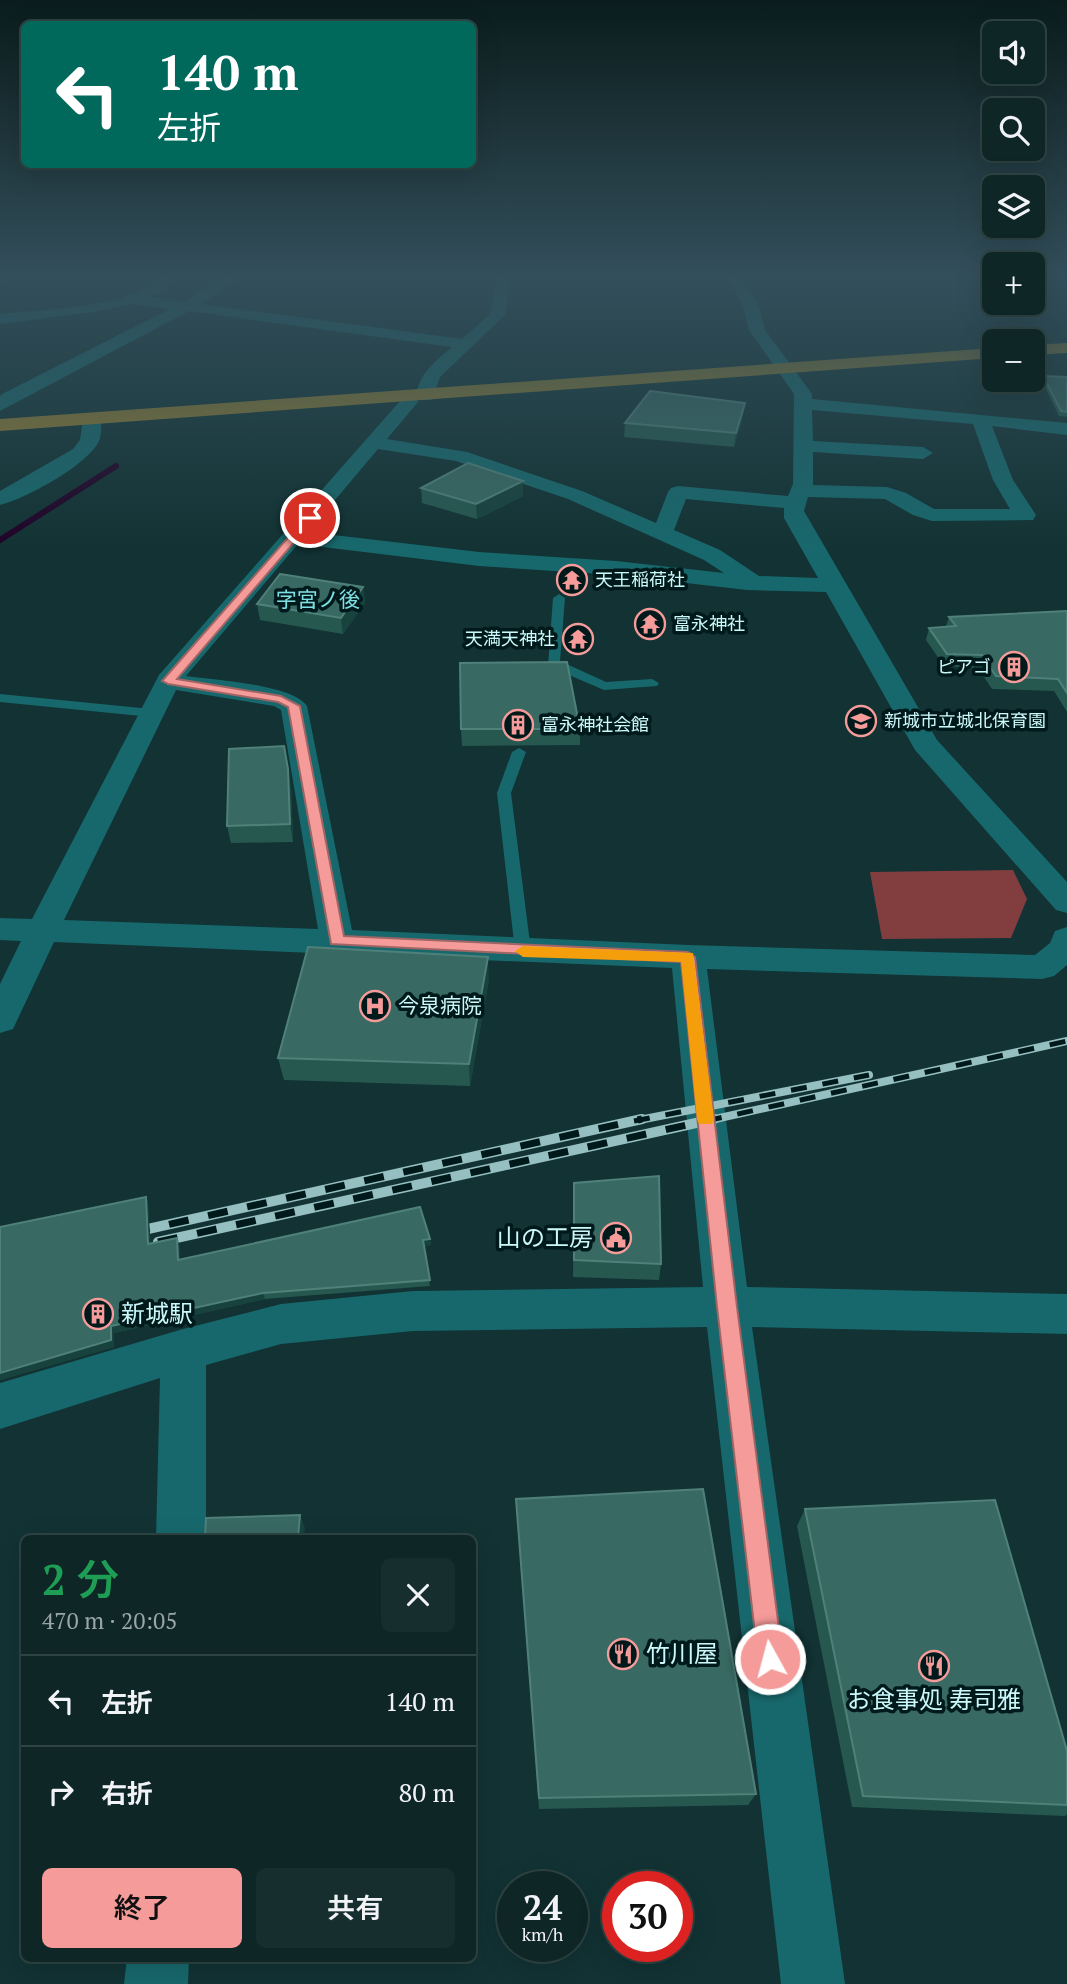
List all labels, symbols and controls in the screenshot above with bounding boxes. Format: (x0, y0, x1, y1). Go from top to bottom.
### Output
map controls (982, 21, 1045, 392)
button: sound (982, 21, 1045, 84)
text: 140 m (157, 39, 299, 104)
icon: left (42, 49, 133, 140)
button: search (982, 98, 1045, 161)
text: 左折 (157, 106, 221, 148)
button: layers (982, 175, 1045, 238)
button: + (982, 252, 1045, 315)
button: − (982, 329, 1045, 392)
pin (280, 488, 340, 548)
icon: arrive (291, 499, 329, 537)
temple icon: 天王稲荷社 (555, 563, 589, 597)
place label: 天王稲荷社 (595, 567, 685, 591)
district label: 字宮ノ後 (276, 585, 360, 613)
temple icon: 富永神社 (633, 607, 667, 641)
place label: 富永神社 (673, 611, 745, 635)
temple icon: 天満天神社 (561, 622, 595, 656)
place label: 天満天神社 (465, 626, 555, 650)
building icon: ピアゴ (997, 650, 1031, 684)
place label: ピアゴ (937, 654, 991, 678)
school or university icon: 新城市立城北保育園 (844, 704, 878, 738)
building icon: 富永神社会館 (501, 708, 535, 742)
place label: 新城市立城北保育園 (884, 708, 1046, 732)
place label: 富永神社会館 (541, 712, 649, 736)
hospital icon: 今泉病院 (358, 989, 392, 1023)
place label: 今泉病院 (398, 991, 482, 1019)
place label: 山の工房 (497, 1221, 593, 1253)
public building icon: 山の工房 (599, 1221, 633, 1255)
building icon: 新城駅 (81, 1297, 115, 1331)
place label: 新城駅 (121, 1297, 193, 1329)
text: 2 分 (42, 1551, 119, 1607)
button: close (381, 1558, 455, 1632)
text: 470 m · 20:05 (42, 1605, 177, 1636)
position arrow (733, 1622, 807, 1696)
restaurant icon: 竹川屋 (606, 1637, 640, 1671)
place label: 竹川屋 (646, 1637, 718, 1669)
restaurant icon: お食事処 寿司雅 (917, 1649, 951, 1683)
icon: left (42, 1682, 80, 1720)
place label: お食事処 寿司雅 (847, 1683, 1021, 1715)
text: 140 m (385, 1684, 455, 1718)
text: 左折 (101, 1685, 153, 1719)
icon: right (42, 1773, 80, 1811)
text: 80 m (399, 1775, 455, 1809)
text: 右折 (101, 1776, 153, 1810)
button: 終了 (42, 1868, 242, 1948)
button: 共有 (256, 1868, 455, 1948)
speed limit sign: 30 (602, 1871, 693, 1962)
text: 24 (523, 1884, 562, 1930)
text: km/h (522, 1922, 563, 1946)

